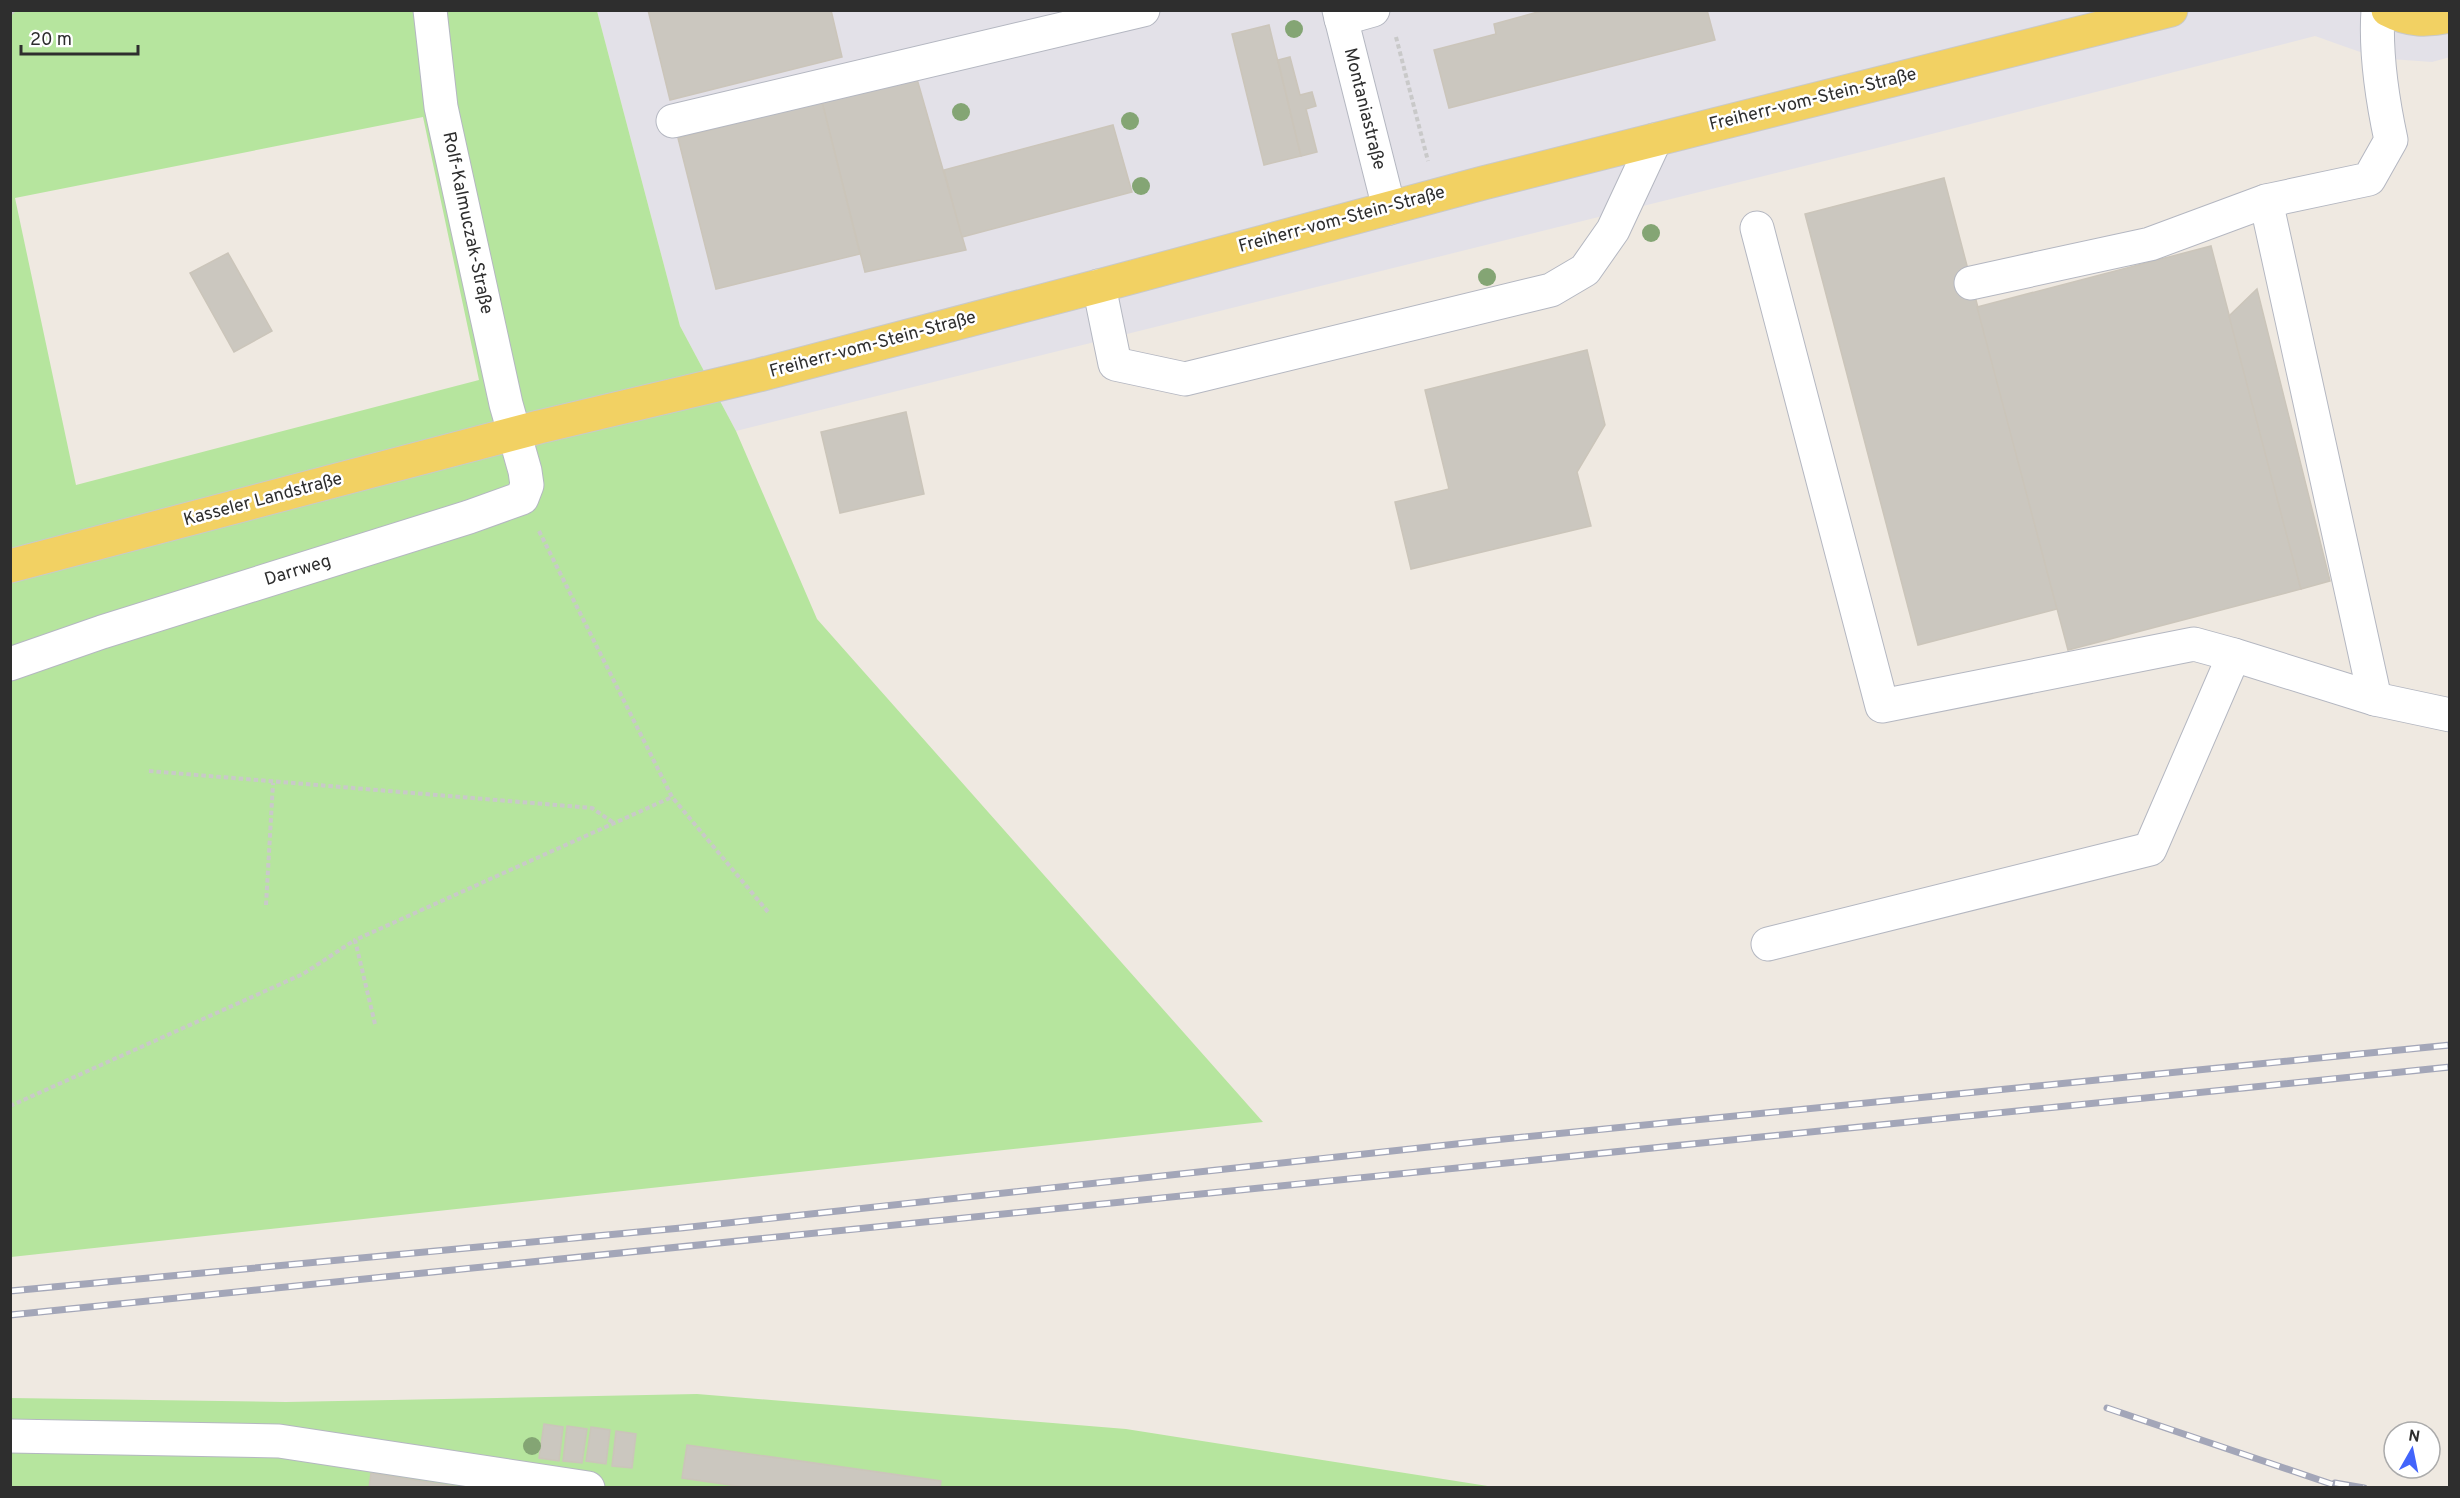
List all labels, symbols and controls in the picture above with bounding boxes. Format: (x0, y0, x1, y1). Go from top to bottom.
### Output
scale bar (21, 18, 138, 56)
text: 20 m (30, 29, 72, 52)
street label: Montaniastraße (1338, 46, 1390, 172)
street label: Freiherr-vom-Stein-Straße (1707, 63, 1919, 137)
street label: Rolf-Kalmuczak-Straße (436, 130, 498, 316)
street label: Freiherr-vom-Stein-Straße (1236, 181, 1448, 259)
street label: Freiherr-vom-Stein-Straße (767, 306, 979, 384)
street label: Kasseler Landstraße (181, 468, 345, 532)
street label: Darrweg (262, 550, 334, 592)
north arrow (2382, 1420, 2442, 1480)
text: N (2407, 1426, 2421, 1448)

